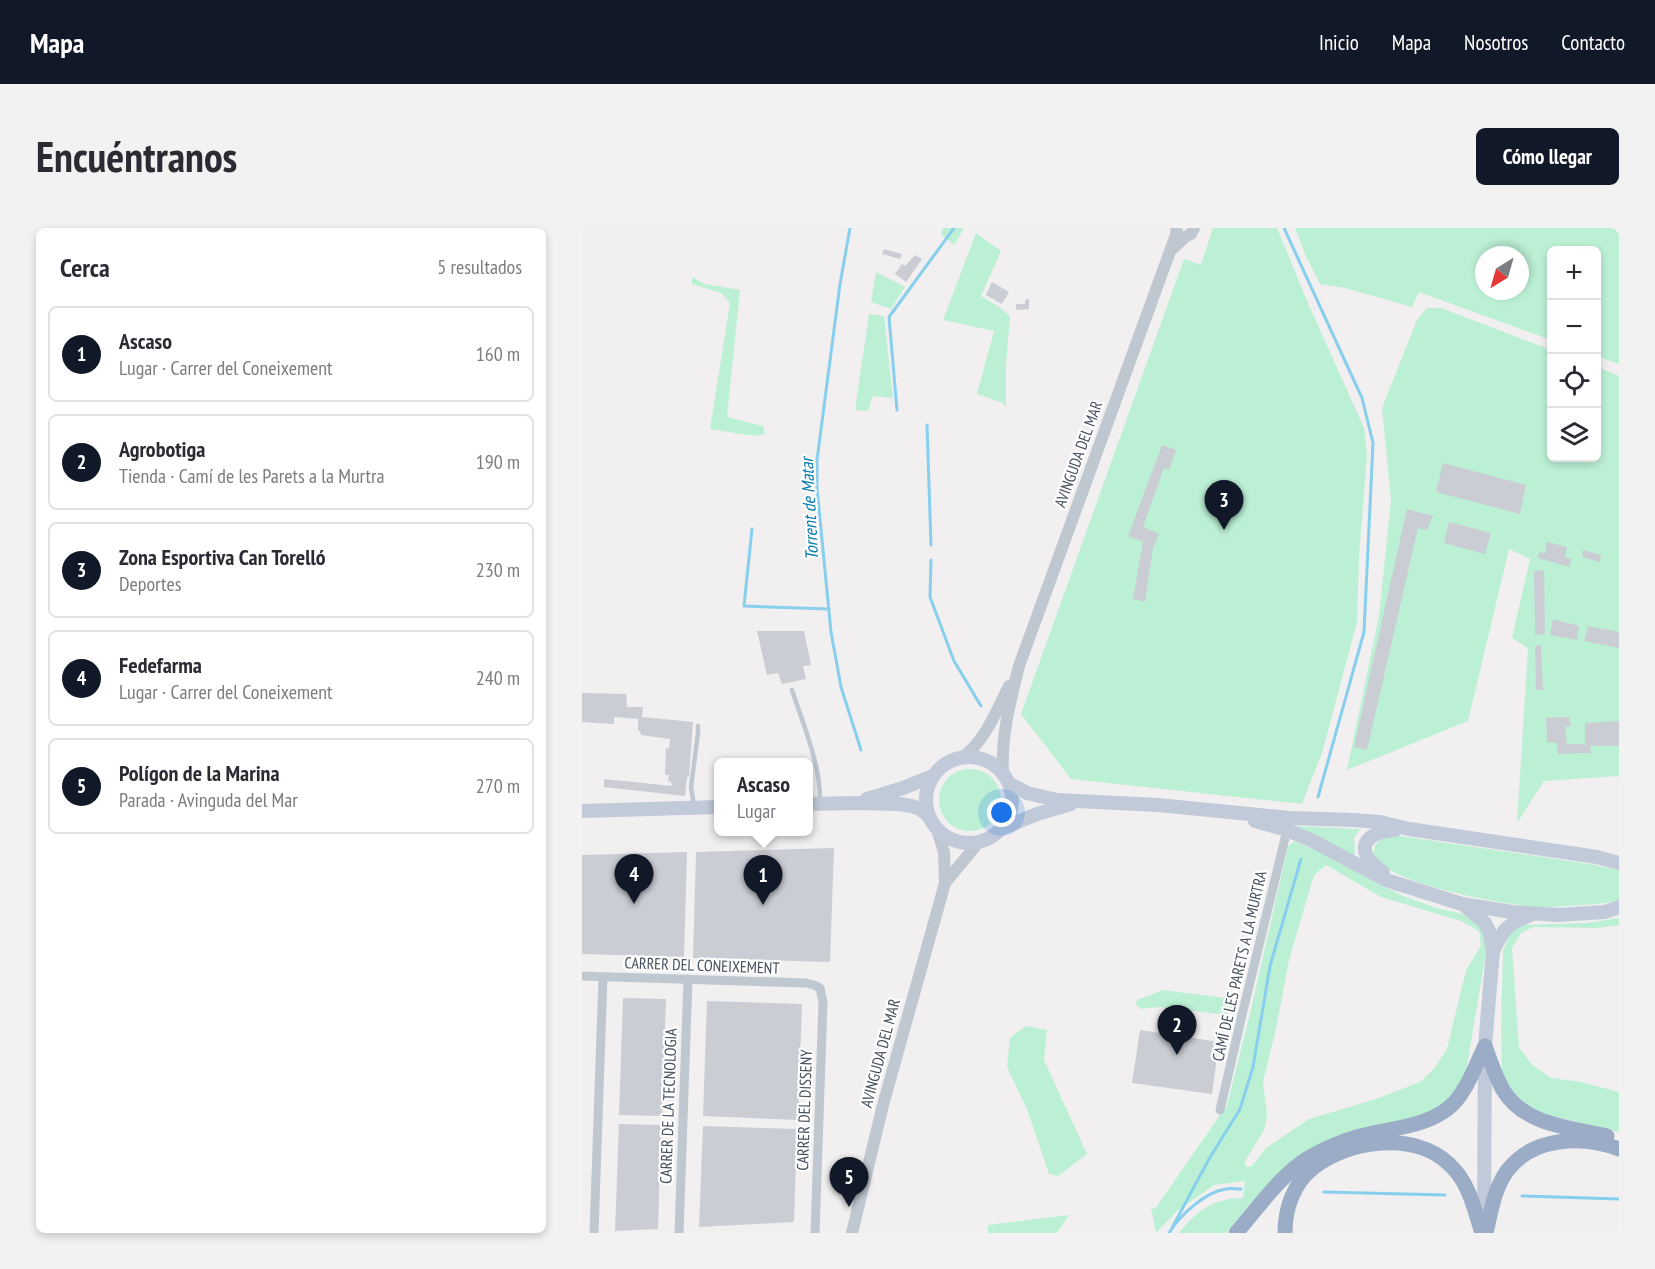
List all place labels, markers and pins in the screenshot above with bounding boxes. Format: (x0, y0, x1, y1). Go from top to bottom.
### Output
pin: 3 (1204, 480, 1244, 530)
pin: 4 (614, 854, 654, 904)
pin: 1 (744, 856, 783, 905)
pin: 2 (1158, 1006, 1196, 1055)
pin: 5 (830, 1158, 868, 1207)

